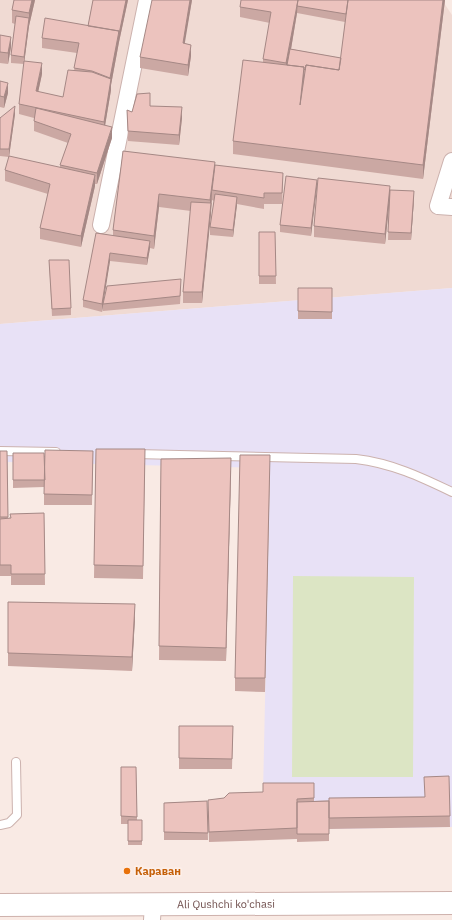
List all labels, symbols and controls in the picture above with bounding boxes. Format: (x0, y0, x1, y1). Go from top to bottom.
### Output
place label: Караван (135, 864, 181, 878)
marker: Караван (122, 866, 132, 876)
street label: Ali Qushchi ko'chasi (177, 897, 275, 911)

